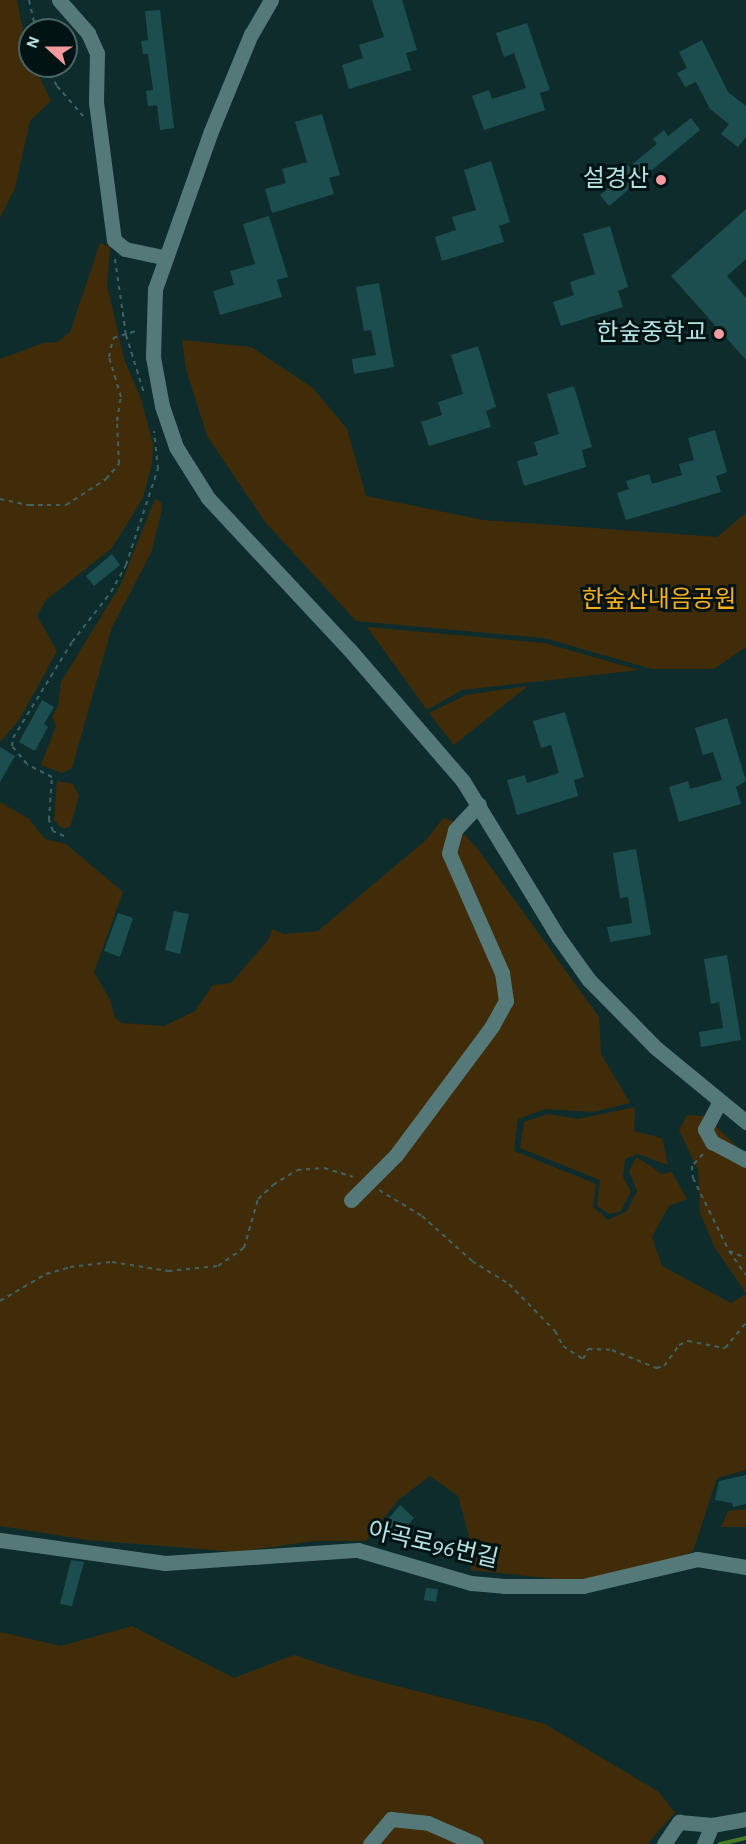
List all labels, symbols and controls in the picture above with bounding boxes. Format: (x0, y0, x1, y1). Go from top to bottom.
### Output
north arrow (18, 18, 78, 78)
text: N (24, 34, 43, 50)
place label: 설경산 (583, 166, 649, 194)
marker: 설경산 (654, 173, 668, 187)
place label: 한숲중학교 (597, 320, 707, 348)
marker: 한숲중학교 (712, 327, 726, 341)
park label: 한숲산내음공원 (582, 587, 736, 615)
street label: 아곡로96번길 (365, 1517, 501, 1575)

